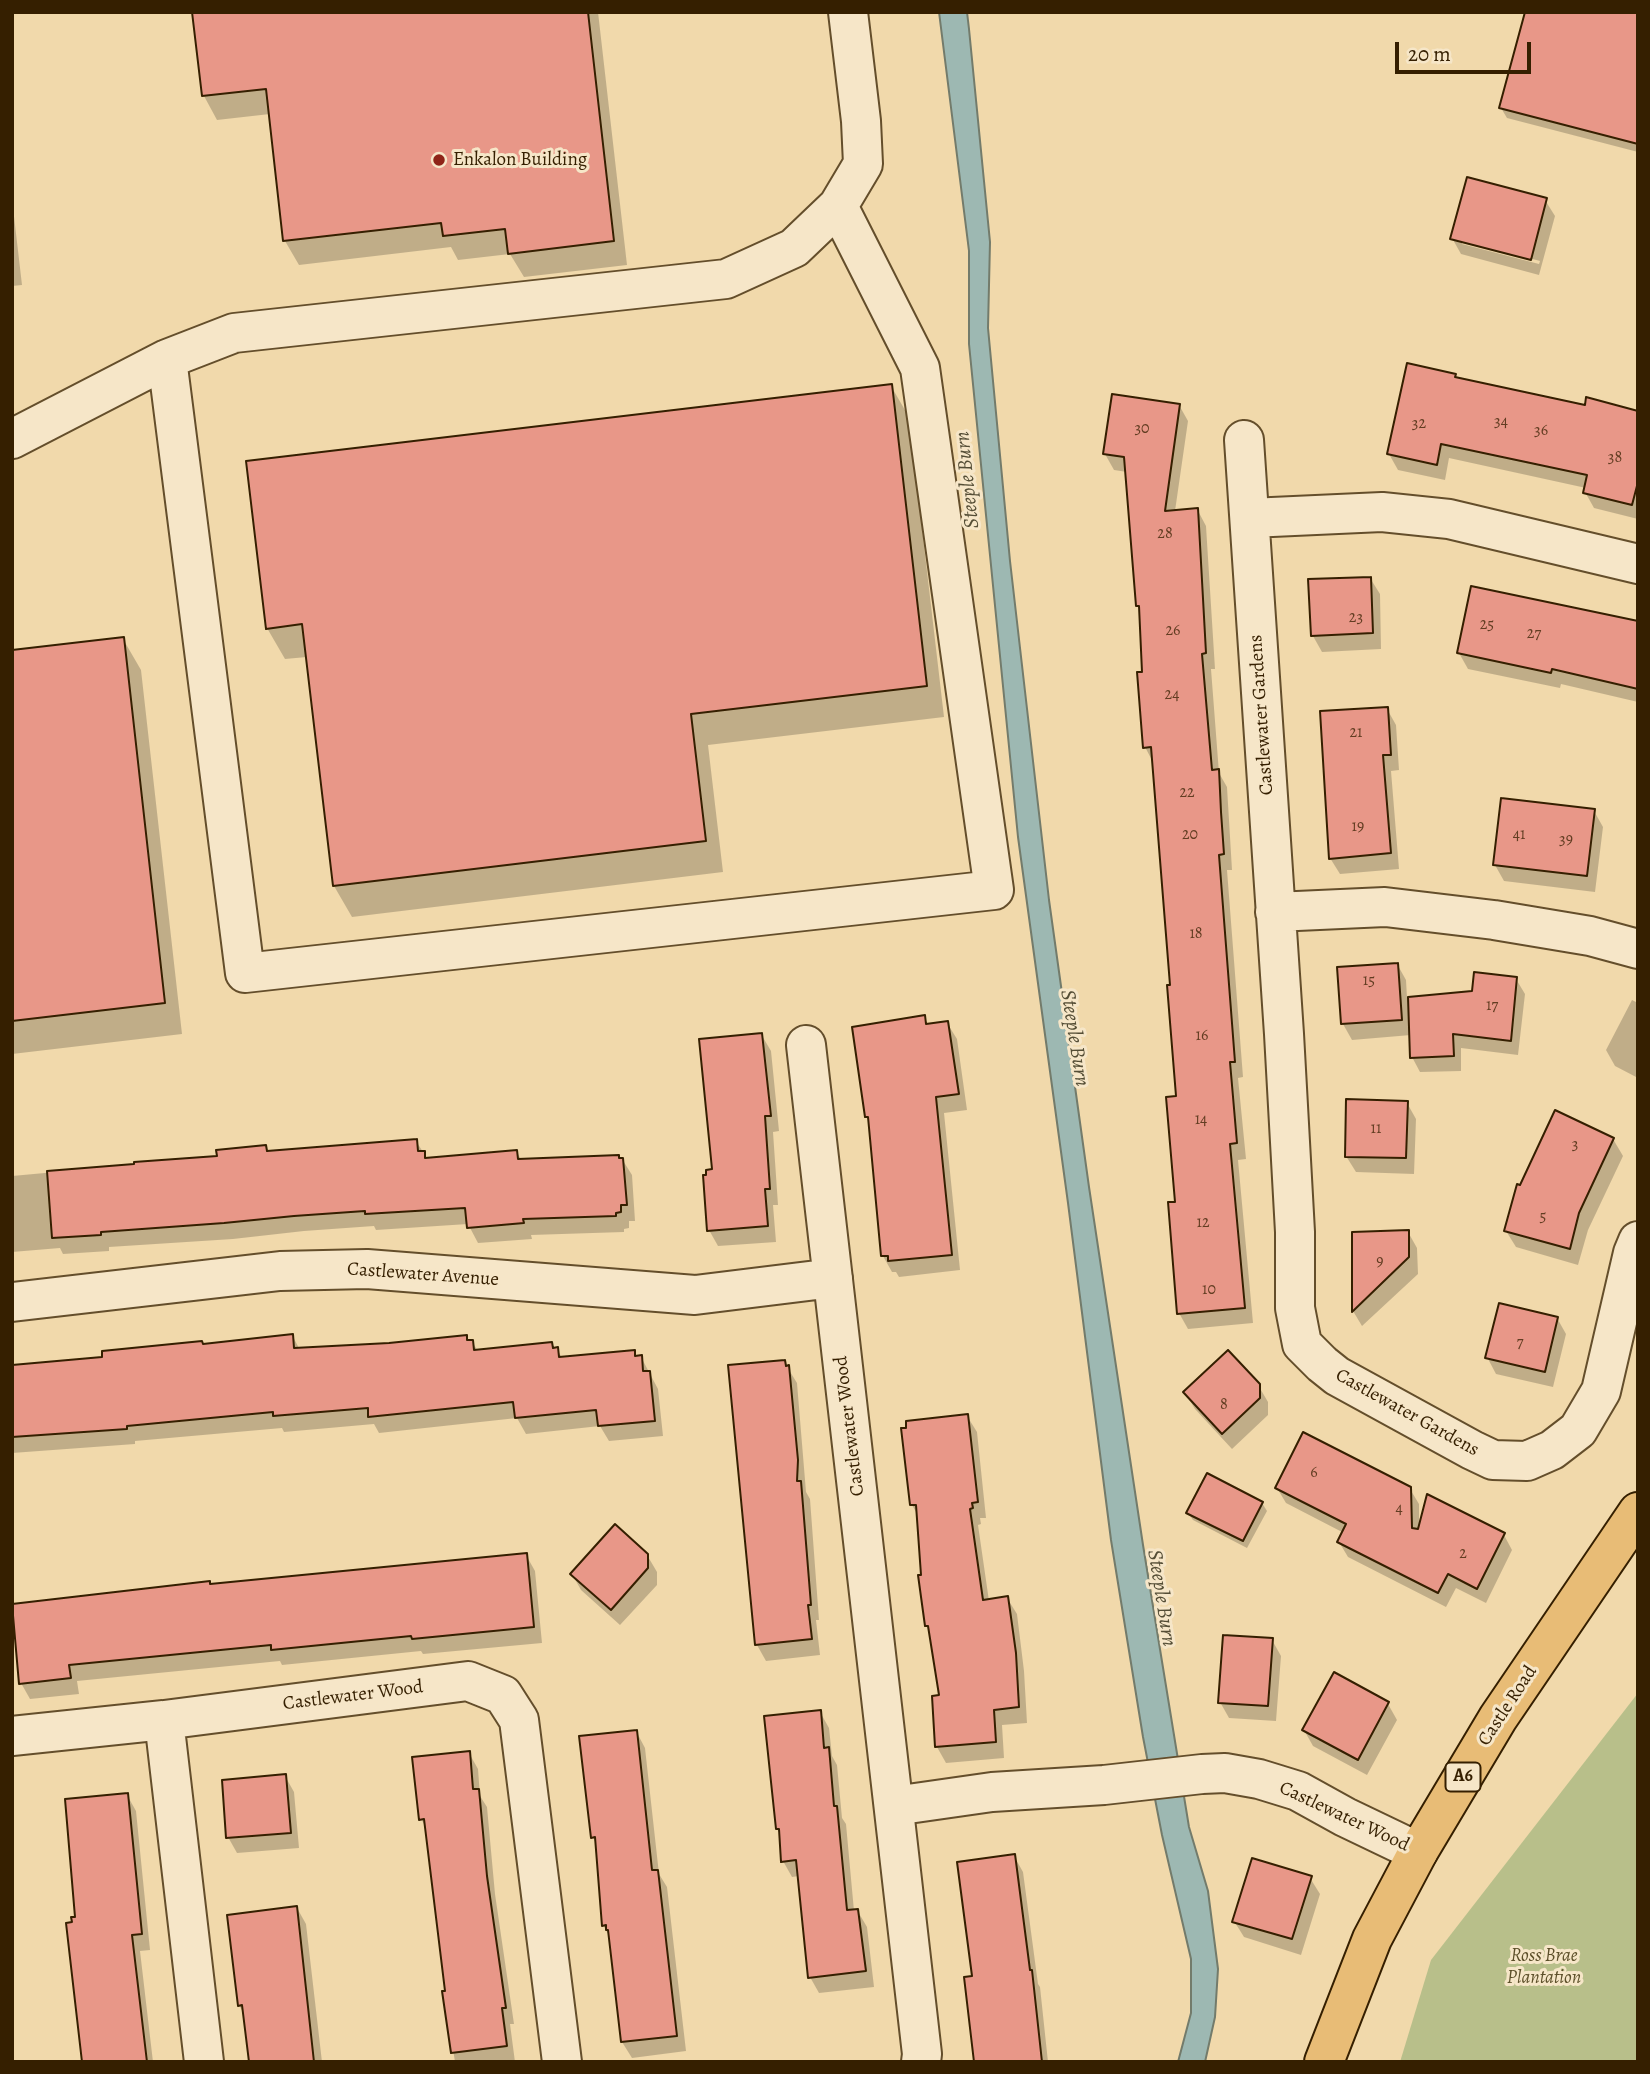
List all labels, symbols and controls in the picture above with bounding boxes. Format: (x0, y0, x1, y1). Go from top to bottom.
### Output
scale bar (1398, 28, 1534, 72)
text: 20 m (1408, 40, 1451, 68)
place label: Enkalon Building (453, 149, 587, 171)
marker: Enkalon Building (431, 152, 447, 168)
house number: 34 (1494, 412, 1508, 432)
house number: 32 (1412, 414, 1426, 434)
house number: 30 (1134, 419, 1150, 439)
house number: 36 (1534, 421, 1548, 441)
water label: Steeple Burn (950, 430, 986, 530)
house number: 38 (1608, 448, 1622, 468)
house number: 28 (1157, 524, 1173, 544)
house number: 23 (1349, 608, 1363, 628)
house number: 25 (1480, 615, 1494, 635)
house number: 26 (1166, 621, 1180, 641)
house number: 27 (1527, 624, 1541, 644)
street label: Castlewater Gardens (1245, 634, 1279, 796)
house number: 24 (1165, 685, 1179, 705)
house number: 21 (1349, 723, 1363, 743)
house number: 22 (1179, 783, 1195, 803)
house number: 19 (1352, 817, 1364, 837)
house number: 20 (1182, 825, 1198, 845)
house number: 41 (1513, 825, 1525, 845)
house number: 39 (1559, 830, 1573, 850)
house number: 18 (1189, 924, 1203, 944)
house number: 15 (1363, 971, 1375, 991)
water label: Steeple Burn (1054, 988, 1094, 1088)
house number: 17 (1486, 996, 1498, 1016)
house number: 16 (1196, 1026, 1208, 1046)
house number: 14 (1195, 1110, 1207, 1130)
house number: 11 (1371, 1119, 1381, 1139)
house number: 3 (1572, 1135, 1578, 1155)
house number: 5 (1540, 1207, 1546, 1227)
house number: 12 (1196, 1213, 1210, 1233)
house number: 9 (1376, 1252, 1384, 1272)
street label: Castlewater Avenue (346, 1258, 500, 1292)
house number: 10 (1202, 1280, 1216, 1300)
house number: 7 (1517, 1333, 1523, 1353)
street label: Castlewater Wood (830, 1355, 870, 1497)
street label: Castlewater Gardens (1331, 1364, 1483, 1462)
house number: 8 (1220, 1395, 1228, 1415)
house number: 6 (1310, 1463, 1318, 1483)
house number: 4 (1395, 1499, 1403, 1519)
house number: 2 (1459, 1544, 1467, 1564)
water label: Steeple Burn (1141, 1548, 1181, 1648)
street label: Castle Road (1474, 1662, 1542, 1750)
street label: Castlewater Wood (282, 1676, 424, 1716)
road number: A6 (1446, 1762, 1480, 1792)
street label: Castlewater Wood (1275, 1777, 1413, 1857)
park label: Ross Brae Plantation (1507, 1945, 1581, 1989)

